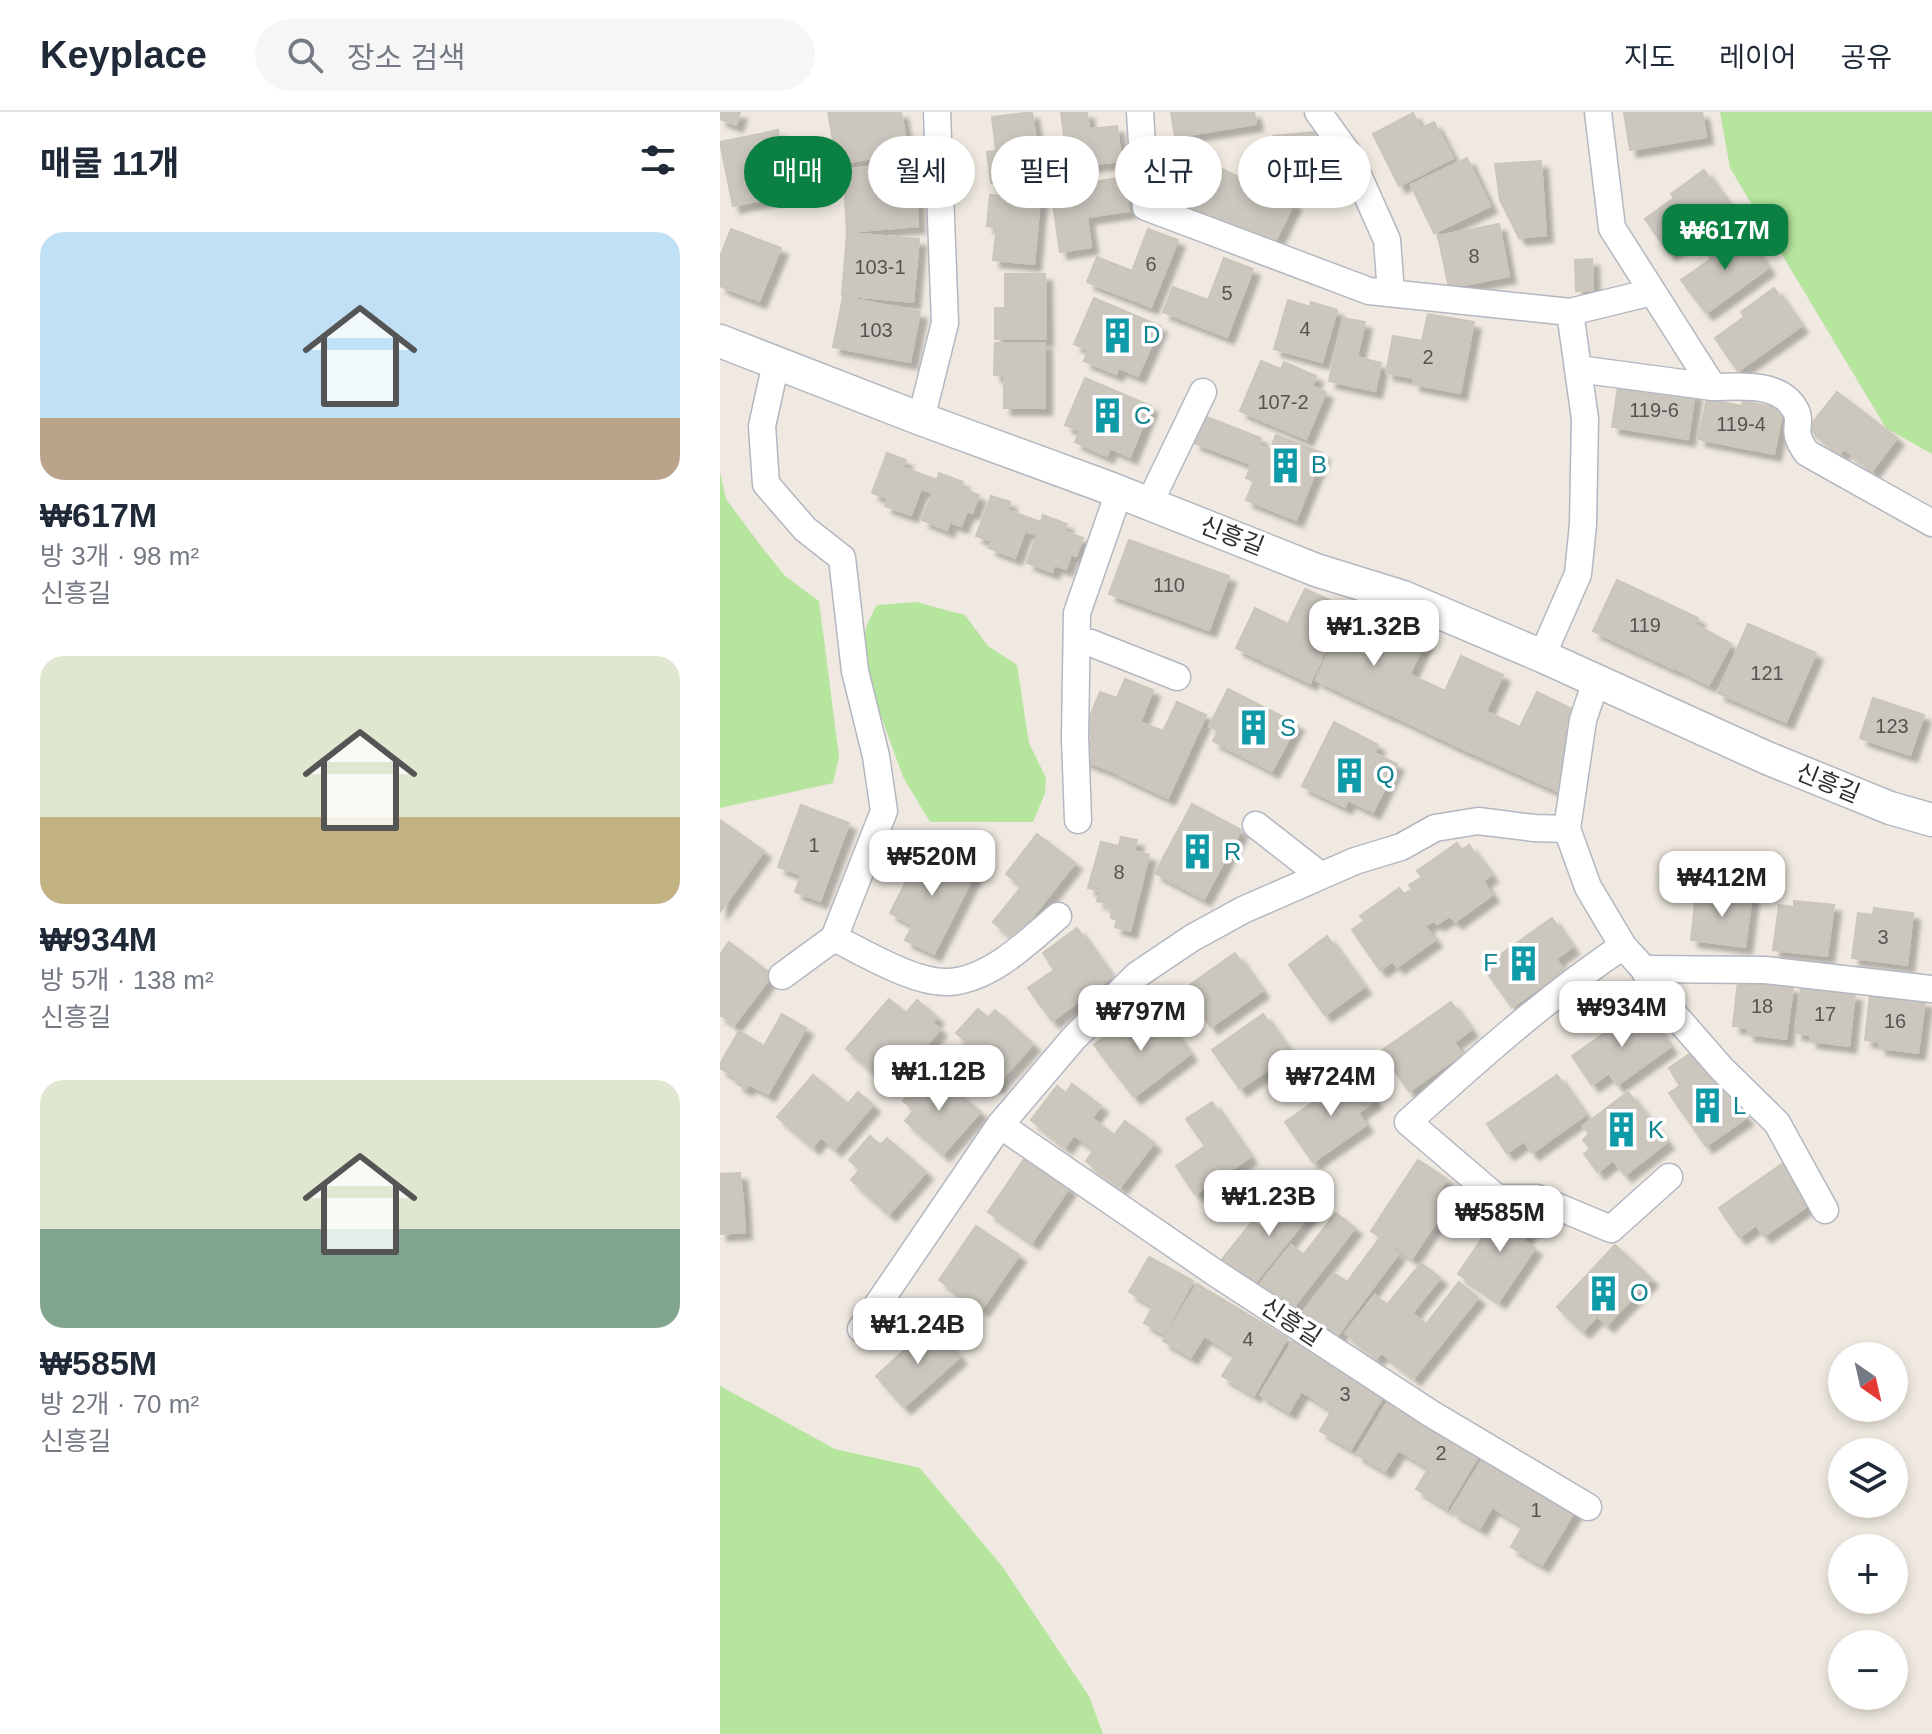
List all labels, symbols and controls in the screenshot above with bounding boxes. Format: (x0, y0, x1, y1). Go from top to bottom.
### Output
search box (255, 19, 815, 91)
icon: search (283, 33, 327, 77)
text: Keyplace (40, 34, 207, 76)
text: 장소 검색 (347, 41, 466, 74)
text: 지도 (1624, 42, 1675, 73)
text: 레이어 (1719, 42, 1796, 73)
text: 공유 (1840, 42, 1892, 73)
chip: 매매 (744, 136, 852, 208)
chip: 월세 (868, 136, 975, 208)
chip: 필터 (991, 136, 1099, 208)
chip: 신규 (1115, 136, 1222, 208)
chip: 아파트 (1238, 136, 1371, 208)
icon: filters (636, 138, 680, 182)
text: 매물 11개 (40, 144, 179, 182)
pin: ₩617M (1669, 204, 1781, 272)
text: ₩617M (1680, 215, 1770, 245)
house number: 8 (1468, 245, 1480, 267)
house number: 6 (1145, 253, 1157, 275)
house number: 103-1 (854, 256, 906, 278)
house number: 5 (1221, 282, 1233, 304)
icon: home (288, 284, 432, 428)
building icon: D (1098, 316, 1136, 354)
house number: 4 (1299, 318, 1311, 340)
house number: 103 (859, 319, 893, 341)
place label: D (1143, 321, 1160, 348)
house number: 2 (1422, 346, 1434, 368)
house number: 107-2 (1257, 391, 1309, 413)
building icon: C (1089, 397, 1127, 435)
house number: 119-6 (1629, 399, 1679, 421)
place label: C (1134, 402, 1151, 429)
house number: 119-4 (1716, 413, 1766, 435)
building icon: B (1266, 446, 1304, 484)
place label: B (1311, 451, 1327, 478)
text: ₩617M (40, 496, 157, 534)
street label: 신흥길 (1196, 511, 1268, 560)
text: 방 3개 · 98 m² (40, 541, 199, 571)
house number: 110 (1153, 574, 1185, 596)
text: 신흥길 (40, 578, 112, 608)
pin: ₩1.32B (1309, 600, 1439, 668)
text: ₩1.32B (1327, 611, 1421, 641)
house number: 119 (1629, 614, 1661, 636)
house number: 121 (1750, 662, 1784, 684)
icon: home (288, 708, 432, 852)
building icon: S (1235, 709, 1273, 747)
place label: S (1280, 714, 1296, 741)
house number: 123 (1875, 715, 1909, 737)
building icon: Q (1331, 756, 1369, 794)
street label: 신흥길 (1792, 758, 1864, 807)
place label: Q (1376, 761, 1395, 788)
pin: ₩520M (876, 830, 988, 898)
building icon: R (1179, 833, 1217, 871)
house number: 1 (808, 834, 820, 856)
place label: R (1224, 838, 1241, 865)
text: ₩520M (887, 841, 977, 871)
pin: ₩412M (1666, 851, 1778, 919)
house number: 8 (1113, 861, 1125, 883)
text: ₩412M (1677, 862, 1767, 892)
text: ₩934M (40, 920, 157, 958)
house number: 3 (1877, 926, 1889, 948)
building icon: F (1505, 944, 1543, 982)
place label: F (1483, 949, 1498, 976)
text: 방 5개 · 138 m² (40, 965, 214, 995)
pin: ₩934M (1566, 981, 1678, 1049)
pin: ₩797M (1085, 985, 1197, 1053)
text: ₩934M (1577, 992, 1667, 1022)
house number: 18 (1751, 995, 1773, 1017)
text: ₩797M (1096, 996, 1186, 1026)
text: 신흥길 (40, 1002, 112, 1032)
house number: 17 (1814, 1003, 1836, 1025)
house number: 16 (1884, 1010, 1906, 1032)
pin: ₩1.12B (874, 1045, 1004, 1113)
pin: ₩724M (1275, 1050, 1387, 1118)
text: ₩1.12B (892, 1056, 986, 1086)
text: ₩724M (1286, 1061, 1376, 1091)
building icon: L (1688, 1087, 1726, 1125)
place label: L (1733, 1092, 1746, 1119)
building icon: K (1603, 1111, 1641, 1149)
place label: K (1648, 1116, 1664, 1143)
icon: home (288, 1132, 432, 1276)
pin: ₩1.23B (1204, 1170, 1334, 1238)
text: ₩1.23B (1222, 1181, 1316, 1211)
pin: ₩585M (1444, 1186, 1556, 1254)
text: ₩585M (1455, 1197, 1545, 1227)
building icon: O (1585, 1274, 1623, 1312)
place label: O (1630, 1279, 1649, 1306)
street label: 신흥길 (1256, 1292, 1326, 1351)
pin: ₩1.24B (853, 1298, 983, 1366)
text: ₩1.24B (871, 1309, 965, 1339)
house number: 4 (1242, 1328, 1254, 1350)
north arrow (1828, 1342, 1908, 1422)
map controls (1828, 1342, 1908, 1710)
text: ₩585M (40, 1344, 157, 1382)
house number: 3 (1339, 1383, 1351, 1405)
text: 방 2개 · 70 m² (40, 1389, 199, 1419)
text: 신흥길 (40, 1426, 112, 1456)
button: layers (1828, 1438, 1908, 1518)
house number: 2 (1435, 1442, 1447, 1464)
house number: 1 (1530, 1499, 1542, 1521)
button: + (1828, 1534, 1908, 1614)
button: − (1828, 1630, 1908, 1710)

